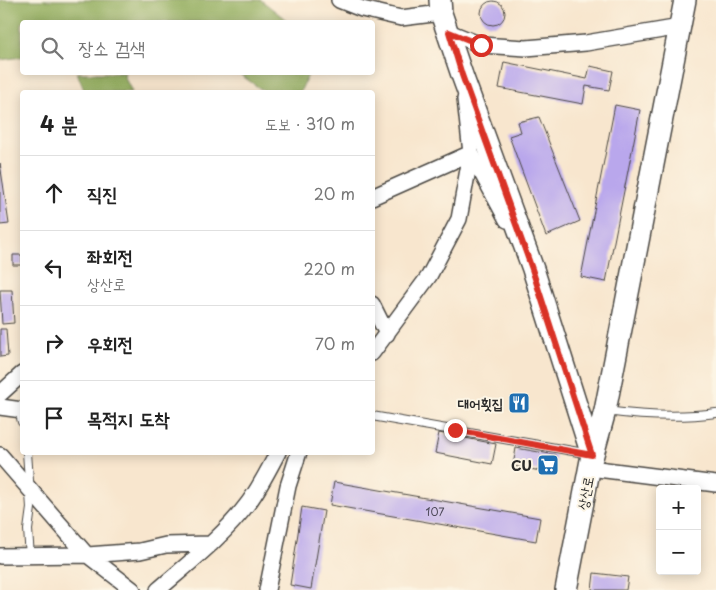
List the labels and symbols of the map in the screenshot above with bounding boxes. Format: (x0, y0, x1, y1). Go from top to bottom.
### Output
route start (470, 34, 493, 57)
restaurant icon: 대어횟집 (507, 391, 531, 415)
place label: 대어횟집 (457, 393, 503, 414)
route end (444, 419, 467, 442)
supermarket icon: CU (536, 453, 560, 477)
place label: CU (511, 455, 532, 476)
street label: 상산로 (571, 474, 599, 512)
house number: 107 (426, 503, 444, 520)

